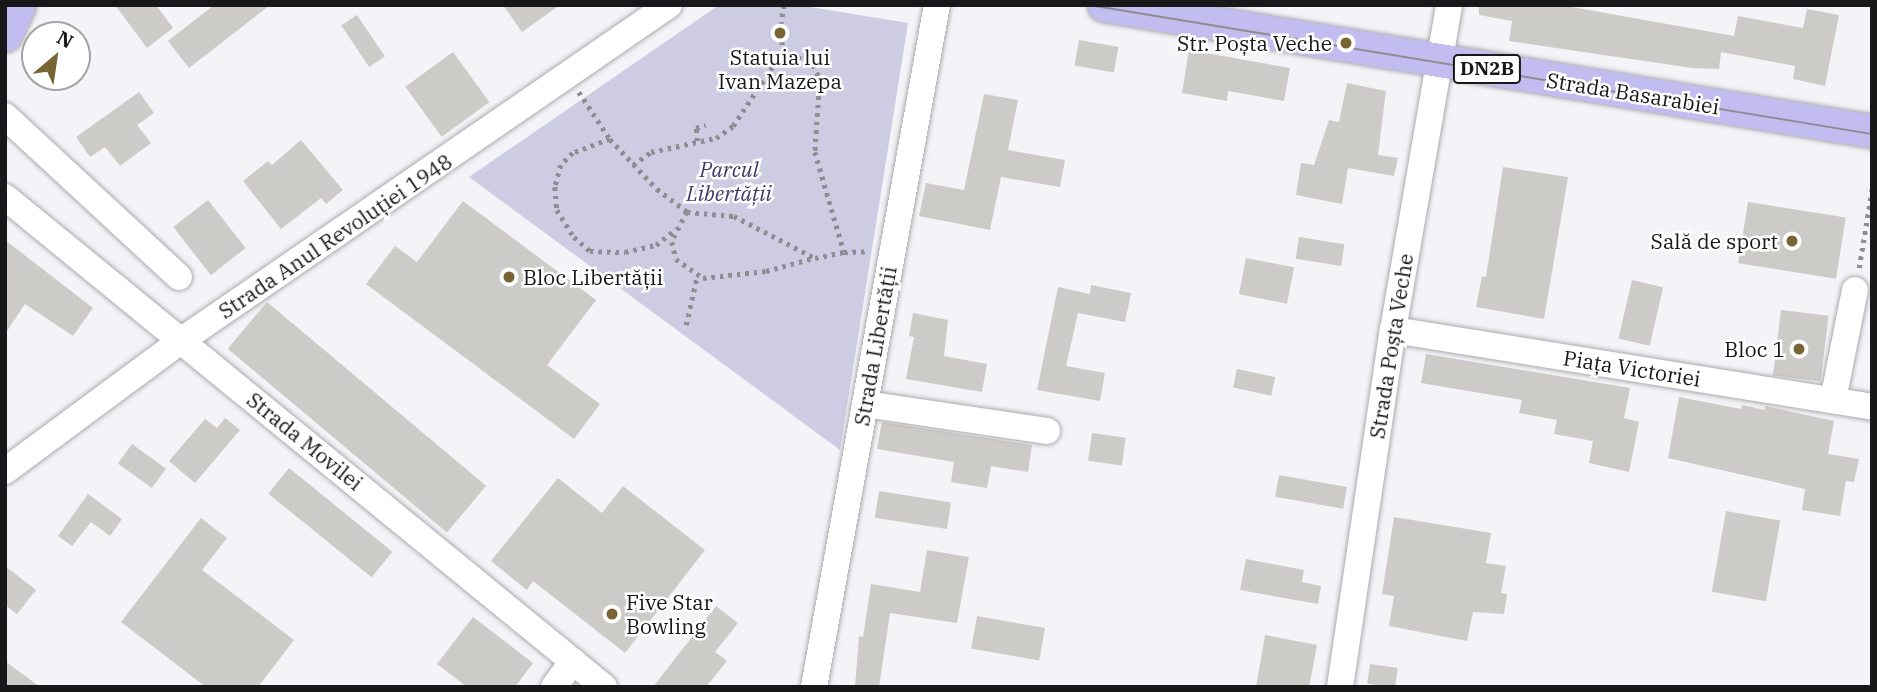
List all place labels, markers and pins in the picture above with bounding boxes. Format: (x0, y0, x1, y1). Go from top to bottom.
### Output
marker: Statuia lui Ivan Mazepa (772, 25, 788, 41)
place label: Str. Poșta Veche (1177, 30, 1332, 56)
marker: Str. Poșta Veche (1338, 35, 1354, 51)
place label: Statuia lui Ivan Mazepa (718, 44, 842, 94)
place label: Sală de sport (1651, 228, 1778, 254)
marker: Sală de sport (1784, 233, 1800, 249)
place label: Bloc Libertății (523, 264, 663, 290)
marker: Bloc Libertății (501, 269, 517, 285)
place label: Bloc 1 (1724, 336, 1785, 362)
marker: Bloc 1 (1791, 341, 1807, 357)
place label: Five Star Bowling (626, 589, 713, 639)
marker: Five Star Bowling (604, 606, 620, 622)

